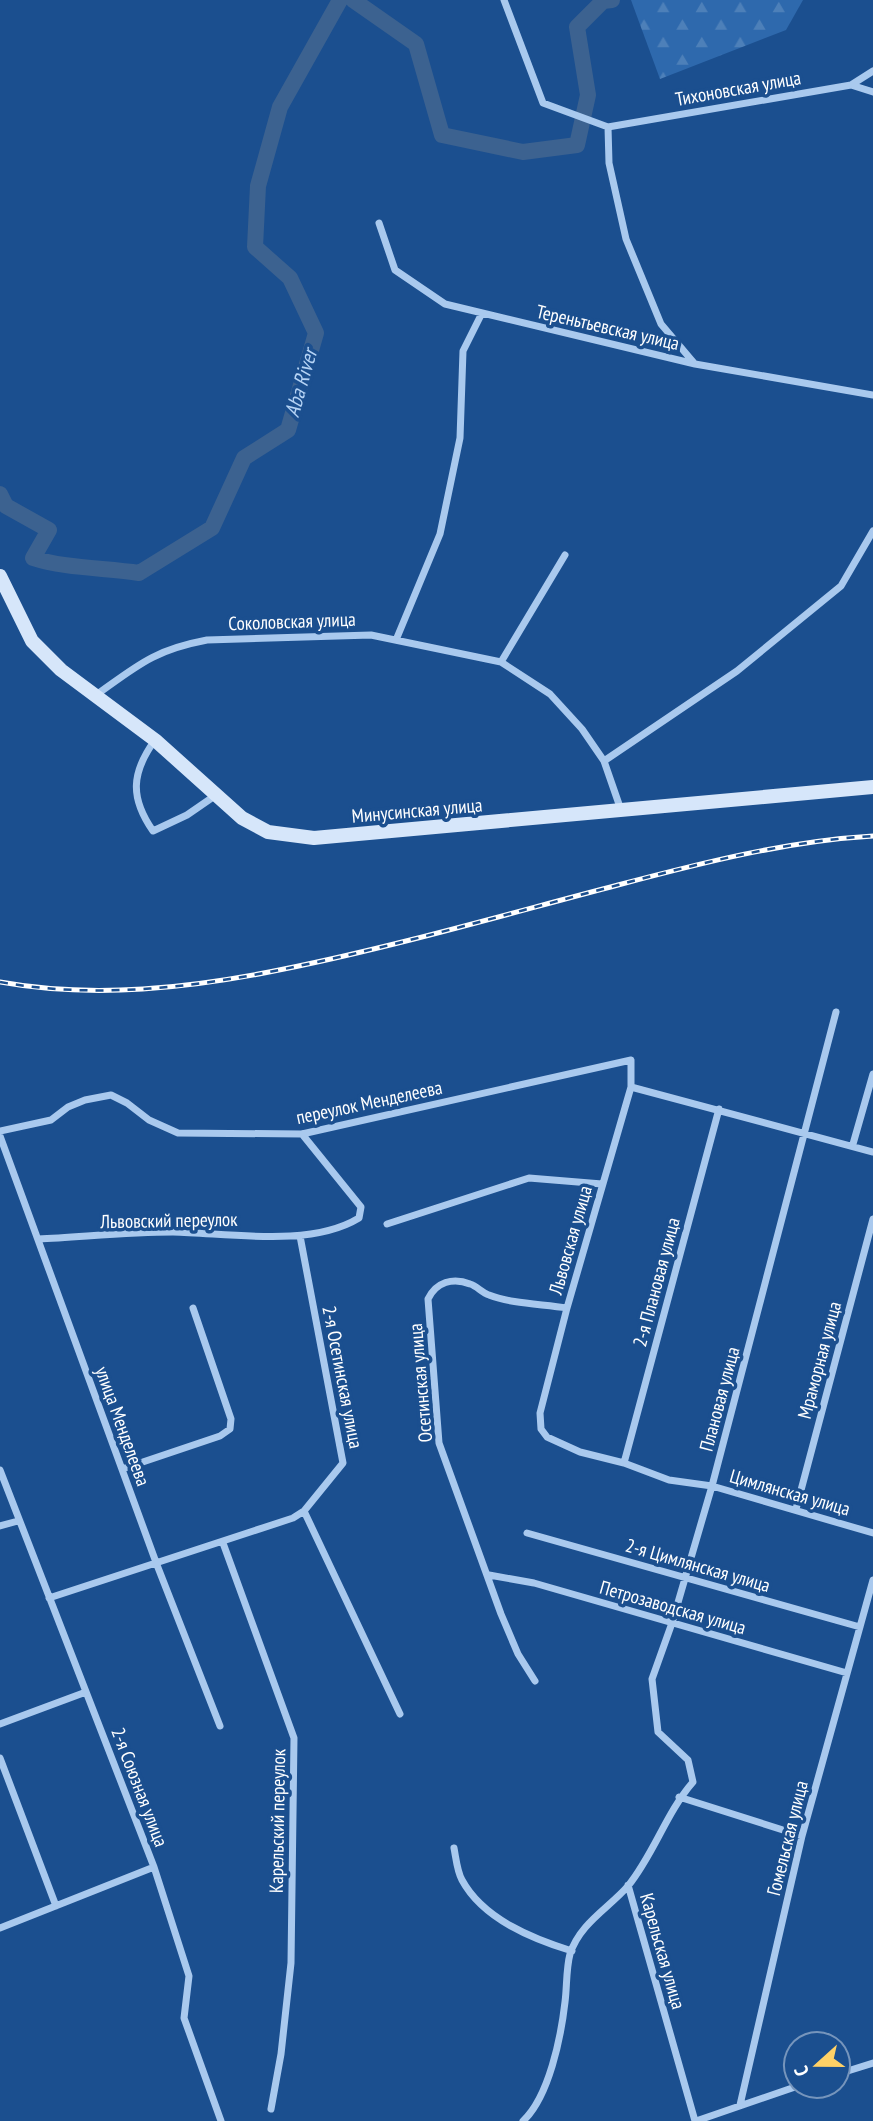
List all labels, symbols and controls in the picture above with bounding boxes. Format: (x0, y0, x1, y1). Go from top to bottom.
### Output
street label: Тихоновская улица (673, 65, 803, 111)
street label: Тереньтьевская улица (534, 299, 682, 355)
water label: Aba River (278, 343, 324, 420)
street label: Соколовская улица (228, 607, 356, 635)
street label: Минусинская улица (351, 792, 483, 828)
street label: переулок Менделеева (294, 1075, 444, 1129)
street label: Львовская улица (543, 1183, 597, 1298)
street label: Львовский переулок (99, 1207, 238, 1233)
street label: 2-я Плановая улица (627, 1215, 685, 1349)
street label: Мраморная улица (792, 1299, 846, 1421)
street label: 2-я Осетинская улица (317, 1304, 369, 1450)
street label: Осетинская улица (403, 1323, 437, 1443)
street label: Плановая улица (694, 1344, 744, 1454)
street label: улица Менделеева (90, 1363, 156, 1489)
street label: Цимлянская улица (727, 1463, 853, 1521)
street label: 2-я Цимлянская улица (623, 1533, 773, 1597)
street label: Петрозаводская улица (597, 1575, 749, 1639)
street label: 2-я Союзная улица (106, 1724, 174, 1850)
street label: Карельский переулок (264, 1748, 290, 1893)
street label: Гомельская улица (761, 1778, 813, 1898)
street label: Карельская улица (635, 1890, 691, 2012)
north arrow (782, 2030, 852, 2100)
text: С (788, 2062, 814, 2079)

